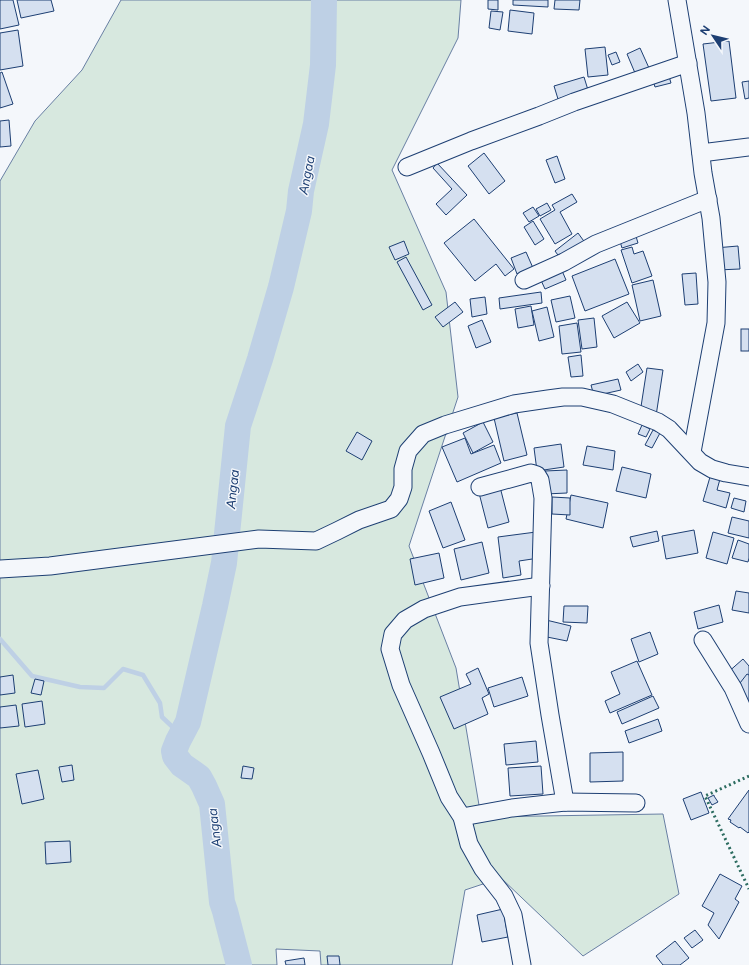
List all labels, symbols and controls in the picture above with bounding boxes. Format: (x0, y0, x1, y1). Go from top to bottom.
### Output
north arrow (693, 16, 733, 56)
text: N (697, 23, 713, 38)
water label: Angaa (295, 154, 318, 197)
water label: Angaa (223, 469, 242, 510)
water label: Angaa (205, 807, 224, 849)

